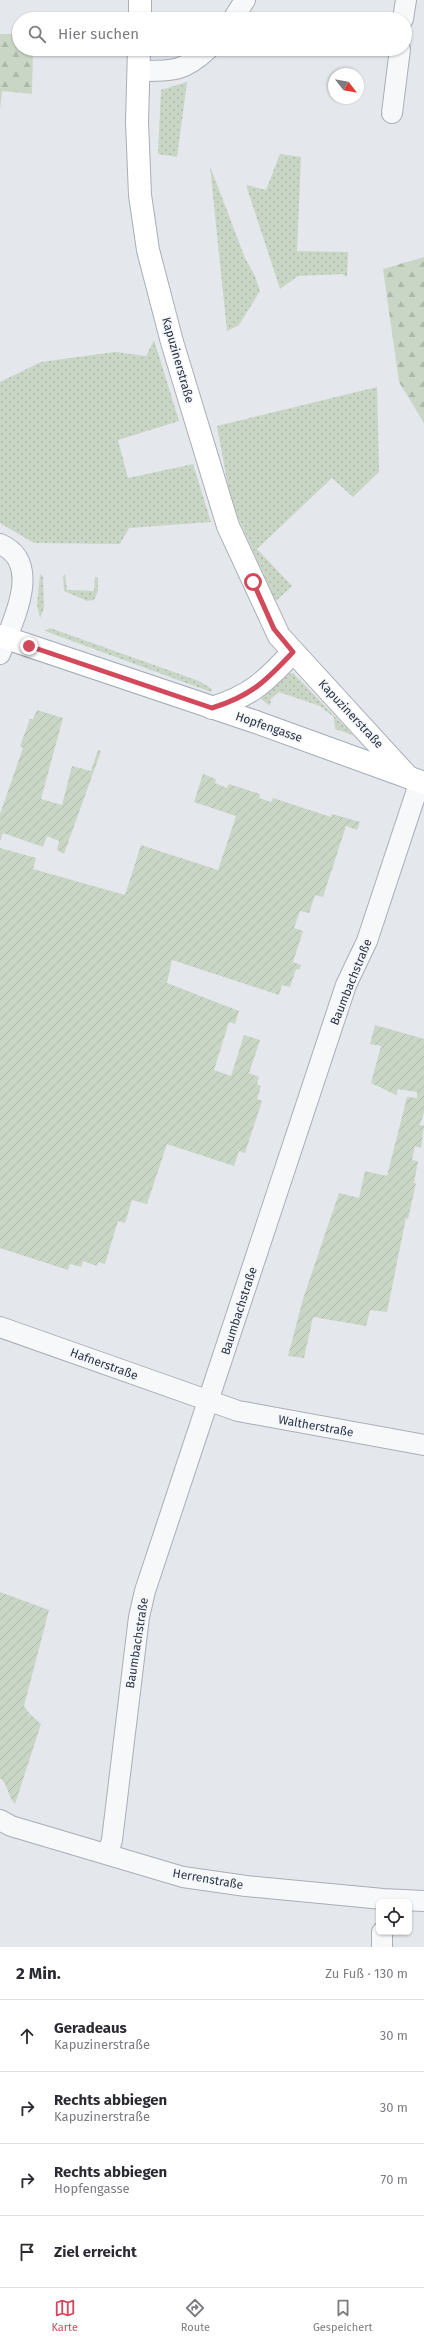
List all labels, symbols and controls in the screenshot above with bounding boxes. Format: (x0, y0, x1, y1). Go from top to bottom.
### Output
search box (12, 12, 412, 56)
icon: search (26, 23, 48, 45)
text: Hier suchen (58, 25, 139, 43)
north arrow (328, 68, 364, 104)
street label: Kapuzinerstraße (159, 315, 197, 405)
route start (244, 573, 262, 591)
route end (20, 637, 38, 655)
street label: Kapuzinerstraße (316, 677, 386, 751)
street label: Hopfengasse (234, 709, 304, 745)
street label: Baumbachstraße (327, 937, 375, 1027)
street label: Baumbachstraße (218, 1265, 260, 1357)
street label: Hafnerstraße (68, 1345, 140, 1383)
street label: Waltherstraße (277, 1412, 355, 1440)
street label: Baumbachstraße (123, 1597, 151, 1689)
street label: Herrenstraße (172, 1866, 244, 1892)
map controls (376, 1899, 412, 1935)
button: locate (376, 1899, 412, 1935)
text: 2 Min. (16, 1963, 61, 1984)
text: Zu Fuß · 130 m (325, 1966, 408, 1981)
text: Geradeaus (54, 2019, 127, 2037)
icon: ahead (16, 2025, 38, 2047)
text: 30 m (380, 2028, 408, 2043)
text: Kapuzinerstraße (54, 2037, 150, 2052)
text: Rechts abbiegen (54, 2091, 167, 2109)
icon: right (16, 2097, 38, 2119)
text: 30 m (380, 2100, 408, 2115)
text: Kapuzinerstraße (54, 2109, 150, 2124)
text: Rechts abbiegen (54, 2163, 167, 2181)
icon: right (16, 2169, 38, 2191)
text: 70 m (381, 2172, 408, 2187)
text: Hopfengasse (54, 2181, 130, 2196)
icon: arrive (16, 2241, 38, 2263)
text: Ziel erreicht (54, 2243, 137, 2261)
tab: Karte (51, 2297, 78, 2334)
tab: Route (181, 2297, 210, 2334)
tab: Gespeichert (313, 2297, 373, 2334)

